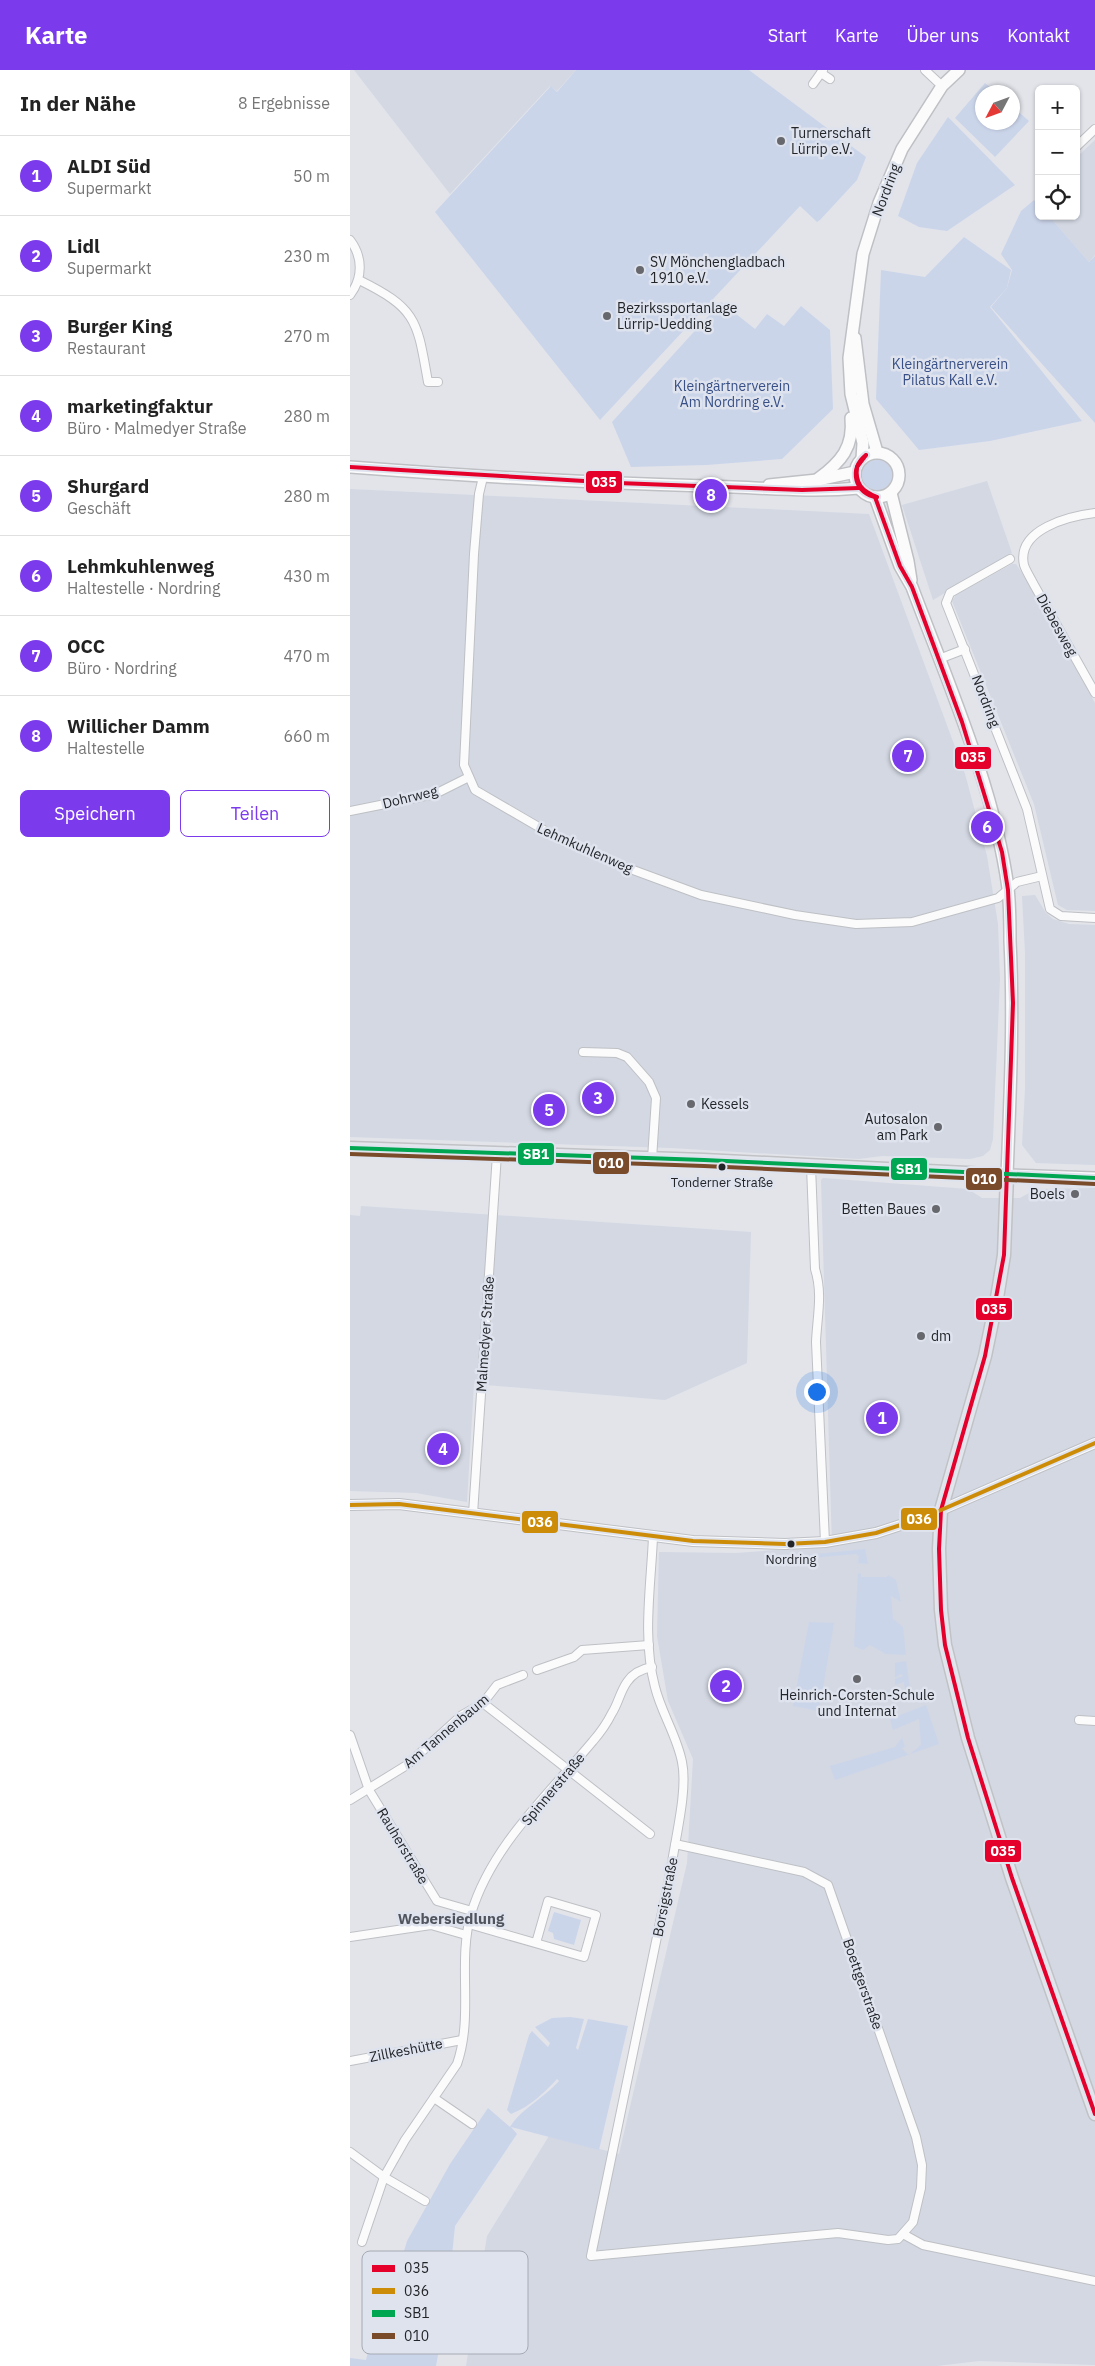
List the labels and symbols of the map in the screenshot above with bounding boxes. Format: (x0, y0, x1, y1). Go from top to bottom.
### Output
north arrow (975, 85, 1020, 130)
place label: Turnerschaft Lürrip e.V. (791, 124, 871, 158)
marker: Turnerschaft Lürrip e.V. (775, 135, 787, 147)
street label: Nordring (868, 161, 904, 219)
place label: SV Mönchengladbach 1910 e.V. (650, 253, 785, 287)
marker: SV Mönchengladbach 1910 e.V. (634, 264, 646, 276)
place label: Bezirkssportanlage Lürrip-Uedding (617, 299, 738, 333)
marker: Bezirkssportanlage Lürrip-Uedding (601, 310, 613, 322)
park label: Kleingärtnerverein Pilatus Kall e.V. (892, 355, 1008, 389)
park label: Kleingärtnerverein Am Nordring e.V. (674, 377, 790, 411)
line badge: 035 (585, 470, 623, 494)
text: 035 (591, 473, 617, 491)
pin: 8 (695, 476, 727, 514)
street label: Diebesweg (1032, 591, 1082, 660)
street label: Nordring (968, 672, 1004, 730)
pin: 7 (892, 737, 924, 775)
line badge: 035 (954, 746, 992, 770)
text: 035 (960, 748, 986, 766)
street label: Dohrweg (381, 781, 440, 813)
pin: 6 (971, 808, 1003, 846)
street label: Lehmkuhlenweg (534, 819, 636, 877)
pin: 3 (582, 1079, 614, 1117)
pin: 5 (533, 1091, 565, 1129)
place label: Kessels (701, 1095, 749, 1113)
marker: Kessels (685, 1098, 697, 1110)
place label: Autosalon am Park (864, 1110, 929, 1144)
marker: Autosalon am Park (932, 1121, 944, 1133)
line badge: SB1 (517, 1142, 555, 1166)
text: SB1 (523, 1145, 550, 1163)
line badge: 010 (592, 1151, 630, 1175)
text: 010 (598, 1154, 624, 1172)
line badge: SB1 (890, 1157, 928, 1181)
text: SB1 (896, 1160, 923, 1178)
marker: Tonderner Straße (717, 1162, 727, 1172)
line badge: 010 (965, 1167, 1003, 1191)
text: 010 (971, 1170, 997, 1188)
place label: Tonderner Straße (671, 1174, 773, 1191)
place label: Boels (1030, 1185, 1065, 1203)
marker: Boels (1069, 1188, 1081, 1200)
place label: Betten Baues (842, 1200, 926, 1218)
marker: Betten Baues (930, 1203, 942, 1215)
street label: Malmedyer Straße (472, 1275, 498, 1392)
line badge: 035 (975, 1297, 1013, 1321)
text: 035 (981, 1300, 1007, 1318)
place label: dm (931, 1327, 951, 1345)
marker: dm (915, 1330, 927, 1342)
your location (804, 1379, 830, 1405)
pin: 1 (866, 1399, 898, 1437)
pin: 4 (427, 1430, 459, 1468)
line badge: 036 (900, 1507, 938, 1531)
line badge: 036 (521, 1510, 559, 1534)
text: 036 (906, 1510, 932, 1528)
text: 036 (527, 1513, 553, 1531)
marker: Nordring (786, 1539, 796, 1549)
place label: Nordring (766, 1551, 817, 1568)
pin: 2 (710, 1667, 742, 1705)
marker: Heinrich-Corsten-Schule und Internat (851, 1673, 863, 1685)
place label: Heinrich-Corsten-Schule und Internat (779, 1686, 935, 1720)
street label: Am Tannenbaum (399, 1690, 493, 1772)
street label: Spinnerstraße (517, 1749, 589, 1829)
street label: Rauherstraße (373, 1805, 433, 1888)
line badge: 035 (984, 1839, 1022, 1863)
text: 035 (990, 1842, 1016, 1860)
street label: Borsigstraße (648, 1855, 682, 1938)
district label: Webersiedlung (398, 1909, 505, 1928)
street label: Boettgerstraße (839, 1936, 887, 2032)
street label: Zillkeshütte (368, 2034, 444, 2066)
legend (362, 2251, 528, 2354)
text: 035 (404, 2259, 429, 2277)
text: 036 (404, 2282, 429, 2300)
text: SB1 (404, 2304, 430, 2322)
text: 010 (404, 2327, 429, 2345)

